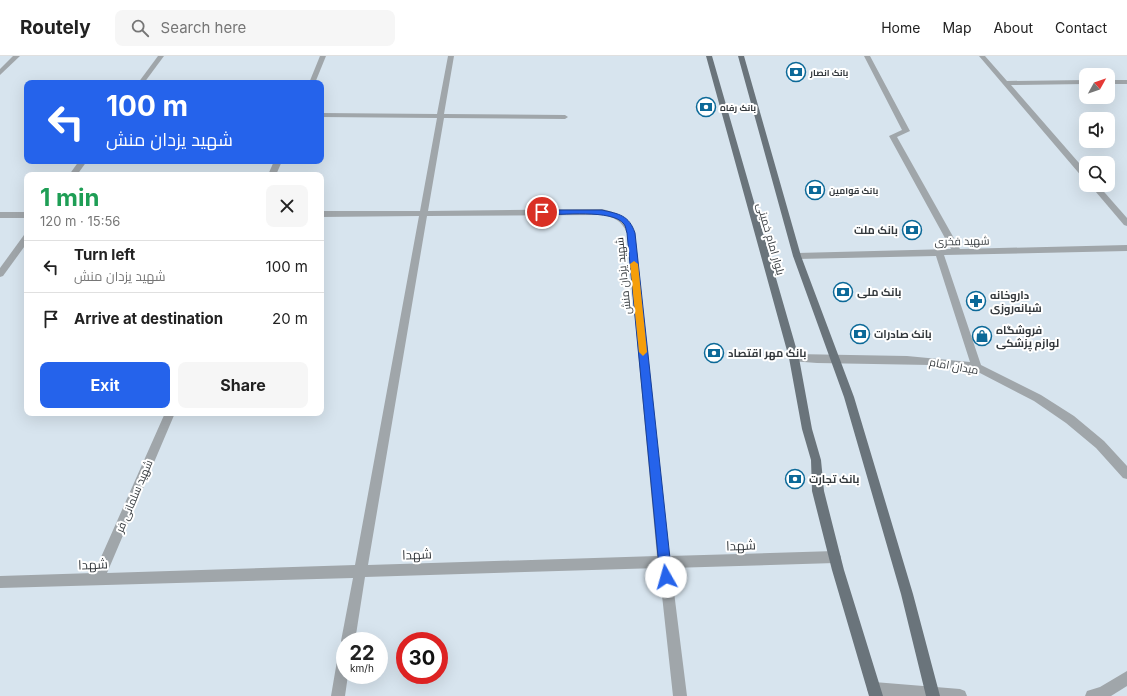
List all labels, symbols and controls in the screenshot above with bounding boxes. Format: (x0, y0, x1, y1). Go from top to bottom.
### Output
search box (115, 10, 395, 46)
text: Routely (20, 16, 91, 39)
icon: search (129, 17, 151, 39)
text: Search here (161, 18, 246, 37)
text: Home (881, 19, 920, 36)
text: Map (942, 19, 972, 36)
text: About (994, 19, 1033, 36)
text: Contact (1055, 19, 1107, 36)
bank icon: بانک انصار (785, 61, 807, 83)
place label: بانک انصار (809, 67, 849, 79)
north arrow (1079, 68, 1115, 104)
map controls (1079, 68, 1115, 192)
text: 100 m (106, 89, 188, 123)
icon: left (40, 96, 92, 148)
bank icon: بانک رفاه (695, 96, 717, 118)
place label: بانک رفاه (720, 102, 756, 114)
button: sound (1079, 112, 1115, 148)
text: شهید یزدان منش (106, 129, 233, 150)
button: search (1079, 156, 1115, 192)
bank icon: بانک قوامین (804, 179, 826, 201)
text: 1 min (40, 183, 99, 212)
button: close (266, 185, 308, 227)
place label: بانک قوامین (829, 185, 878, 197)
pin (525, 195, 559, 229)
icon: arrive (531, 201, 553, 223)
street label: بلوار امام خمینی (753, 201, 788, 277)
text: 120 m · 15:56 (40, 213, 120, 229)
bank icon: بانک ملت (901, 219, 923, 241)
place label: بانک ملت (854, 223, 898, 237)
street label: شهید فخری (934, 234, 990, 248)
street label: شهید یزدان منش (612, 237, 634, 315)
text: Turn left (74, 245, 135, 264)
icon: left (40, 256, 62, 278)
text: 100 m (266, 257, 308, 276)
text: شهید یزدان منش (74, 268, 166, 284)
bank icon: بانک ملی (832, 281, 854, 303)
place label: بانک ملی (857, 285, 902, 299)
place label: داروخانه شبانه‌روزی (990, 288, 1042, 316)
pharmacy icon: داروخانه شبانه‌روزی (965, 290, 987, 312)
icon: arrive (40, 308, 62, 330)
text: Arrive at destination (74, 309, 223, 328)
text: 20 m (272, 309, 308, 328)
bank icon: بانک صادرات (849, 323, 871, 345)
place label: فروشگاه لوازم پزشکی (996, 323, 1059, 352)
shop icon: فروشگاه لوازم پزشکی (971, 325, 993, 347)
place label: بانک صادرات (874, 327, 932, 341)
bank icon: بانک مهر اقتصاد (703, 342, 725, 364)
place label: بانک مهر اقتصاد (728, 346, 806, 361)
street label: میدان امام (928, 355, 980, 378)
button: Exit (40, 362, 170, 408)
button: Share (178, 362, 308, 408)
street label: شهید سلمانی فر (112, 458, 156, 535)
bank icon: بانک تجارت (784, 468, 806, 490)
place label: بانک تجارت (809, 472, 859, 486)
street label: شهدا (726, 536, 756, 554)
street label: شهدا (402, 545, 432, 563)
street label: شهدا (78, 555, 108, 573)
position arrow (645, 556, 687, 598)
speed limit sign: 30 (396, 632, 448, 684)
text: 22 (349, 641, 375, 665)
text: km/h (350, 662, 374, 674)

